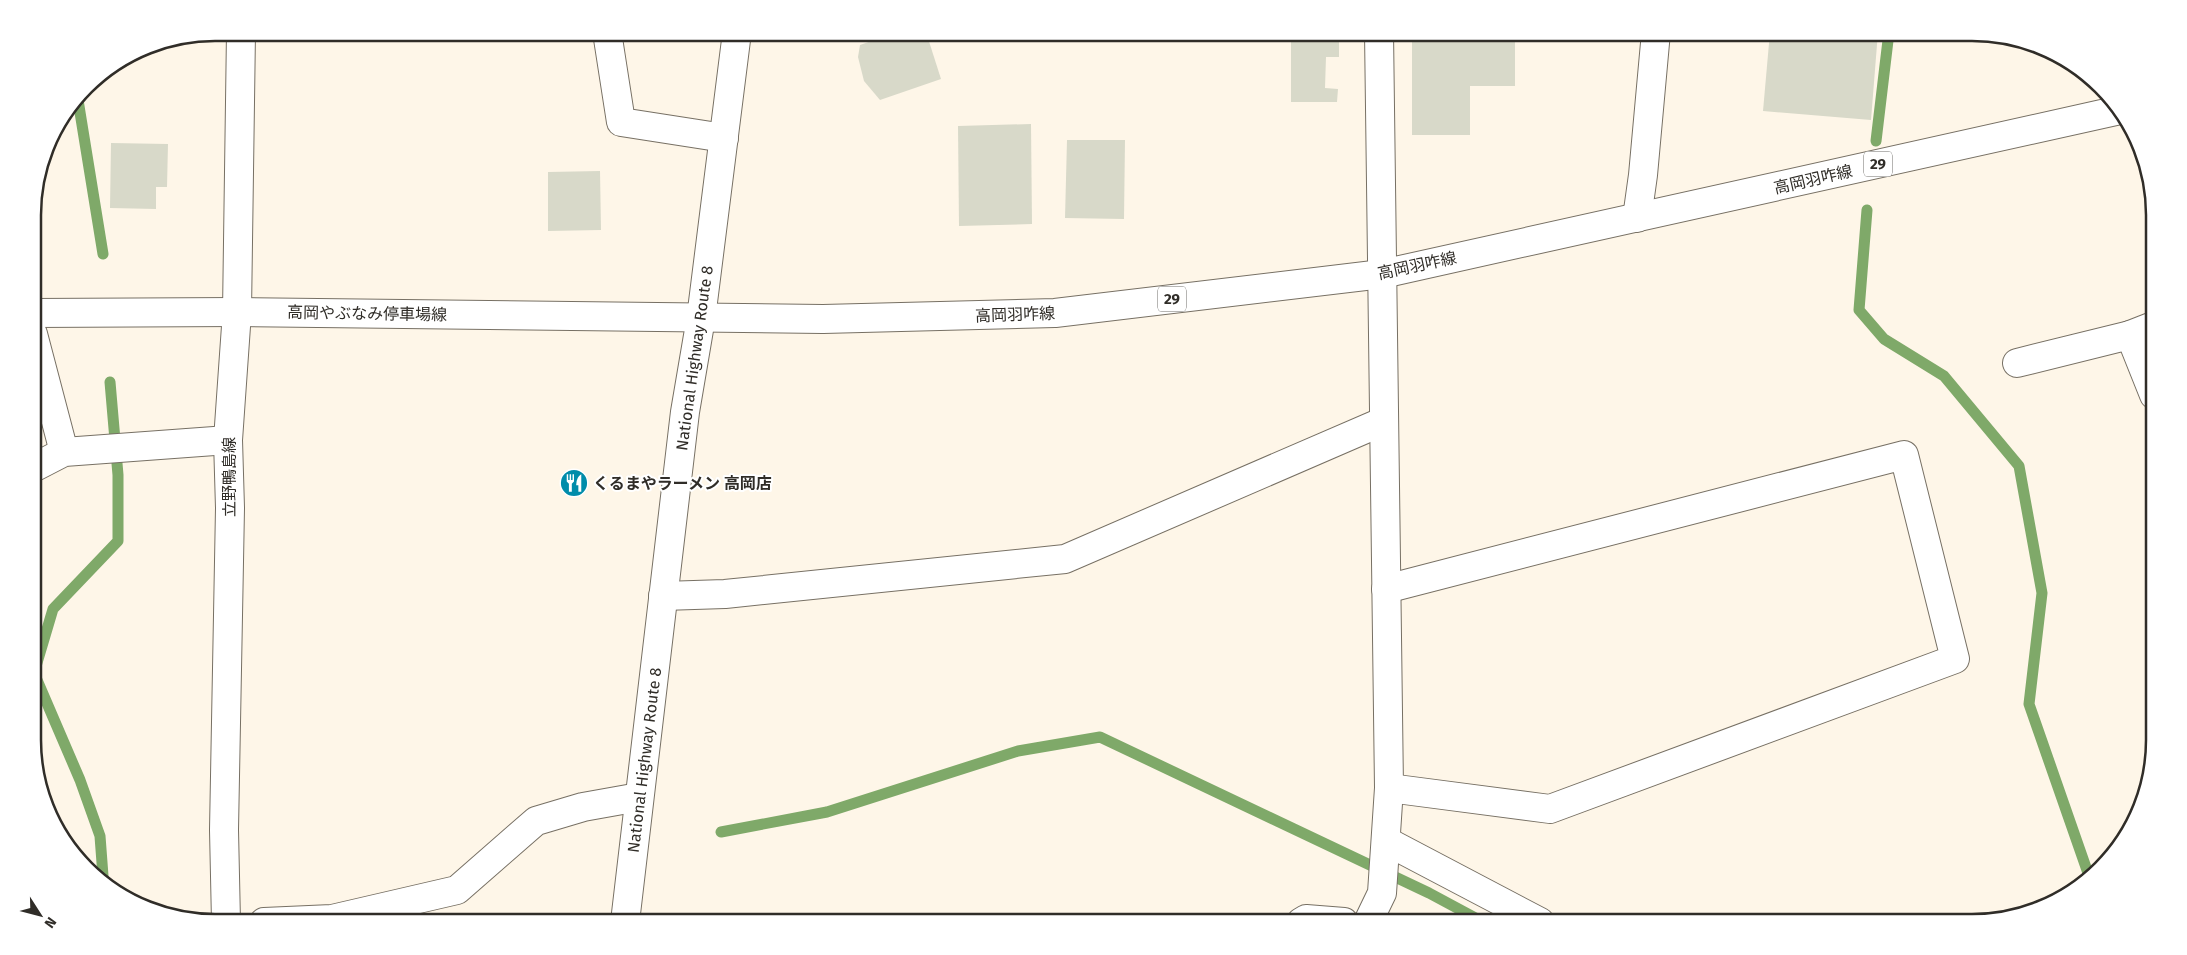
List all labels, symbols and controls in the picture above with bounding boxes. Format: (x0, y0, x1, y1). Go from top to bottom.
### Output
road number: 29 (1864, 152, 1892, 176)
street label: 高岡羽咋線 (1772, 161, 1854, 198)
street label: 高岡羽咋線 (1376, 248, 1458, 283)
street label: National Highway Route 8 (672, 264, 717, 452)
road number: 29 (1158, 286, 1186, 312)
street label: 高岡やぶなみ停車場線 (287, 303, 447, 324)
street label: 高岡羽咋線 (975, 304, 1055, 325)
street label: 立野鴨島線 (220, 437, 239, 517)
restaurant icon: くるまやラーメン 高岡店 (559, 468, 589, 498)
place label: くるまやラーメン 高岡店 (593, 474, 772, 493)
street label: National Highway Route 8 (624, 666, 665, 854)
north arrow (15, 890, 65, 940)
text: N (41, 914, 60, 931)

